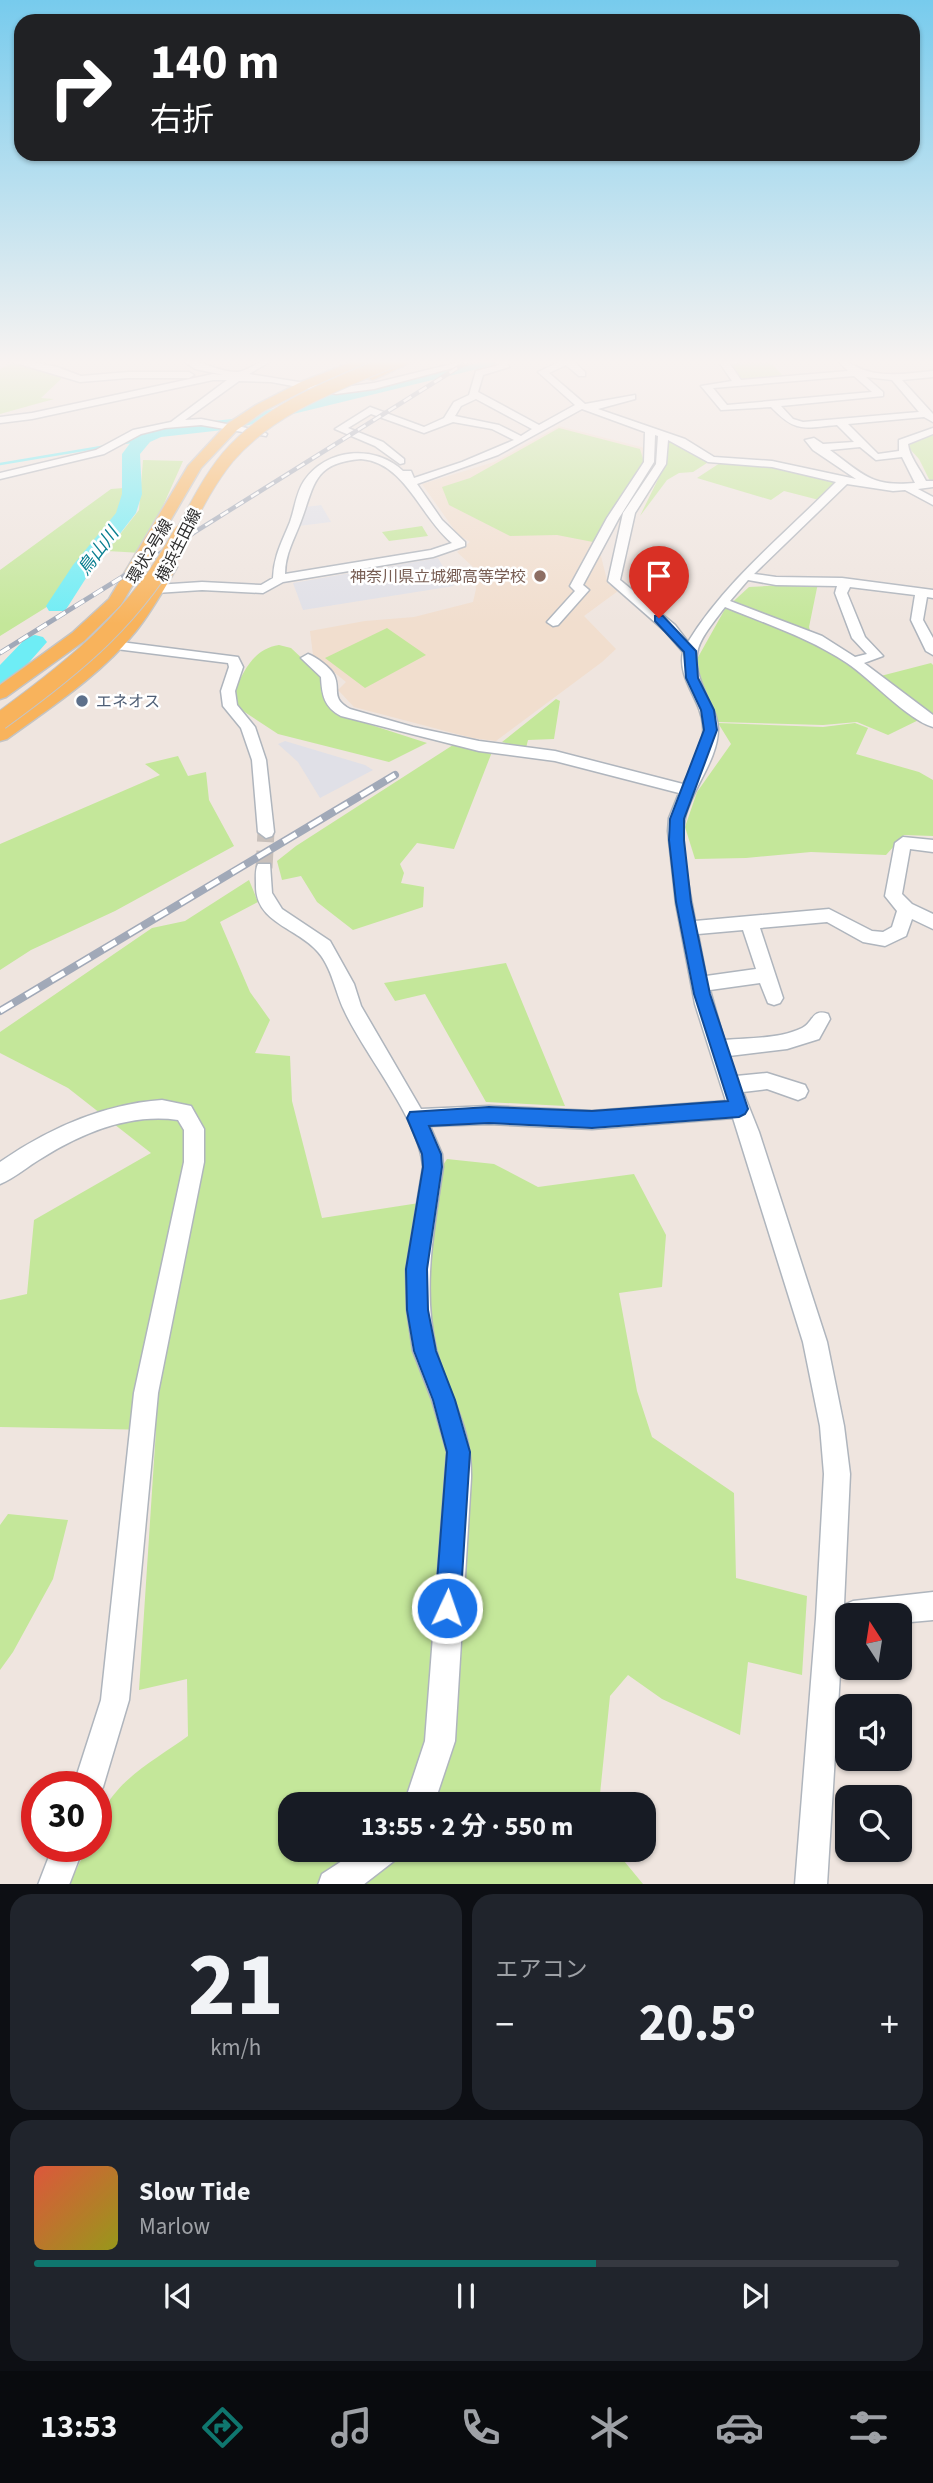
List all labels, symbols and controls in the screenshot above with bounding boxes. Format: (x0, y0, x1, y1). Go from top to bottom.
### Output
text: 140 m (150, 28, 279, 98)
icon: right (35, 42, 126, 133)
text: 右折 (150, 97, 214, 143)
street label: 横浜生田線 (151, 505, 207, 586)
street label: 環状2号線 (122, 515, 178, 588)
water label: 鳥山川 (72, 521, 126, 580)
pin (629, 546, 689, 618)
icon: arrive (640, 557, 678, 595)
place label: 神奈川県立城郷高等学校 (350, 566, 526, 588)
marker: 神奈川県立城郷高等学校 (532, 568, 548, 584)
place label: エネオス (96, 691, 160, 713)
marker: エネオス (74, 693, 90, 709)
position arrow (410, 1571, 484, 1645)
north arrow (835, 1603, 912, 1680)
map controls (835, 1603, 912, 1862)
button: sound (835, 1694, 912, 1771)
speed limit sign: 30 (21, 1771, 112, 1862)
button: search (835, 1785, 912, 1862)
text: 13:55 · 2 分 · 550 m (361, 1808, 573, 1845)
text: 21 (188, 1921, 284, 2050)
text: エアコン (496, 1953, 588, 1986)
text: 20.5° (639, 1987, 756, 2061)
text: − (496, 1998, 514, 2052)
text: + (880, 1998, 899, 2052)
text: km/h (210, 2031, 261, 2064)
text: Slow Tide (139, 2173, 250, 2210)
text: Marlow (139, 2210, 210, 2243)
icon: previous (159, 2277, 197, 2315)
icon: pause (447, 2277, 485, 2315)
icon: next (736, 2277, 774, 2315)
icon: directions (198, 2403, 247, 2452)
icon: music (327, 2403, 376, 2452)
icon: phone (456, 2403, 505, 2452)
icon: climate (585, 2403, 634, 2452)
icon: car (715, 2403, 764, 2452)
icon: filters (844, 2403, 893, 2452)
text: 13:53 (40, 2404, 117, 2450)

